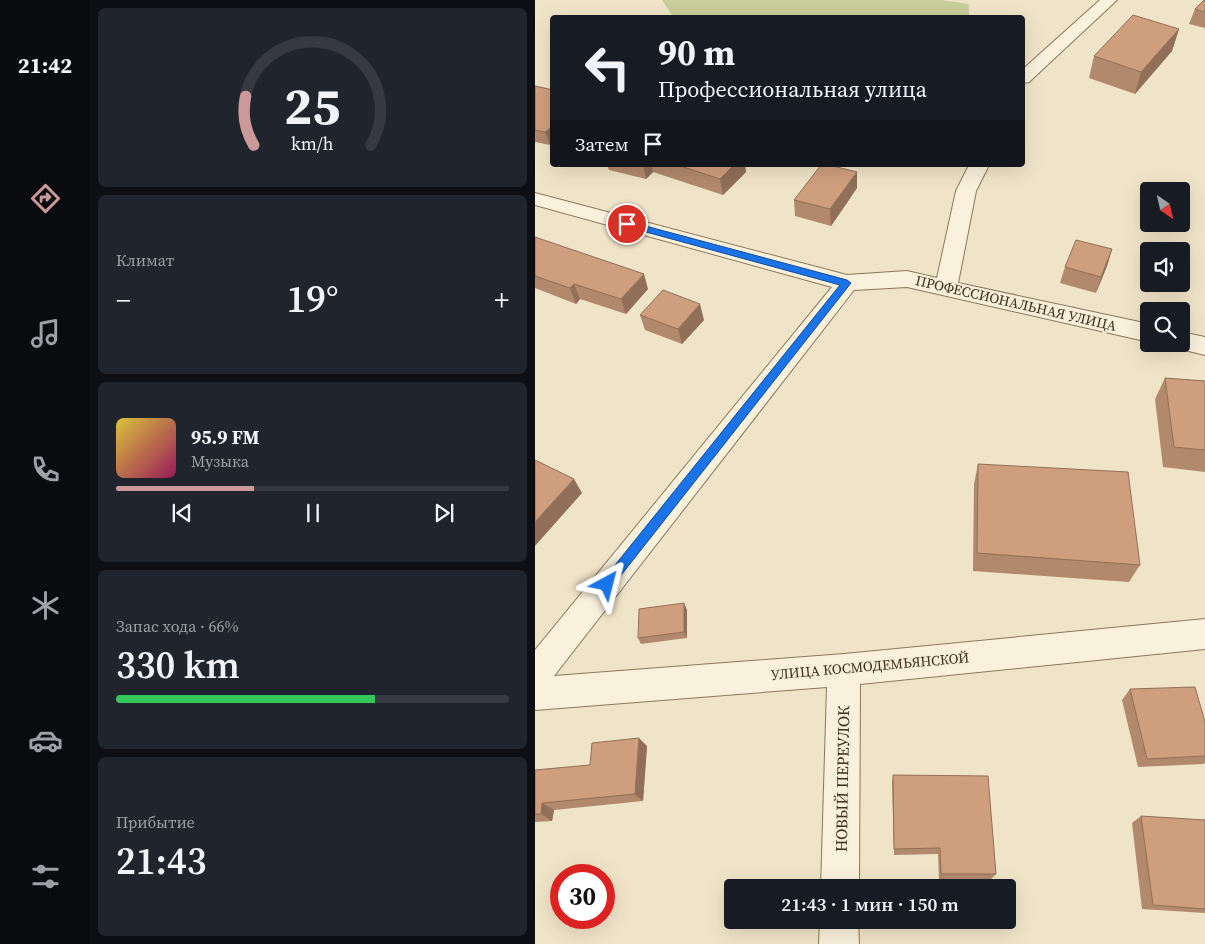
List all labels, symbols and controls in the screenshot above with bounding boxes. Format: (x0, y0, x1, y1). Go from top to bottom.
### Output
text: 90 m (658, 29, 735, 77)
icon: left (575, 35, 640, 100)
text: 21:42 (18, 50, 72, 80)
text: 25 (284, 70, 341, 141)
text: Профессиональная улица (658, 74, 927, 104)
icon: arrive (639, 130, 667, 158)
text: km/h (291, 131, 334, 156)
text: Затем (575, 131, 629, 157)
icon: directions (28, 181, 63, 216)
north arrow (1140, 182, 1190, 232)
map controls (1140, 182, 1190, 352)
pin (606, 203, 648, 245)
icon: arrive (613, 210, 641, 238)
button: sound (1140, 242, 1190, 292)
text: Климат (116, 249, 174, 271)
street label: ПРОФЕССИОНАЛЬНАЯ УЛИЦА (914, 270, 1119, 336)
text: 19° (287, 273, 338, 325)
text: − (116, 281, 131, 319)
text: + (494, 281, 509, 319)
button: search (1140, 302, 1190, 352)
icon: music (28, 316, 63, 351)
text: 95.9 FM (191, 424, 260, 450)
text: Музыка (191, 450, 249, 472)
icon: phone (28, 452, 63, 487)
icon: previous (168, 499, 196, 527)
icon: pause (299, 499, 327, 527)
icon: next (430, 499, 458, 527)
position arrow (580, 557, 632, 609)
icon: climate (28, 588, 63, 623)
text: Запас хода · 66% (116, 615, 239, 637)
text: 330 km (116, 639, 240, 691)
street label: УЛИЦА КОСМОДЕМЬЯНСКОЙ (770, 647, 970, 685)
street label: НОВЫЙ ПЕРЕУЛОК (830, 705, 854, 852)
icon: car (28, 723, 63, 758)
text: Прибытие (116, 811, 195, 833)
text: 21:43 (116, 835, 206, 887)
icon: filters (28, 859, 63, 894)
speed limit sign: 30 (550, 864, 615, 929)
text: 21:43 · 1 мин · 150 m (781, 891, 959, 917)

